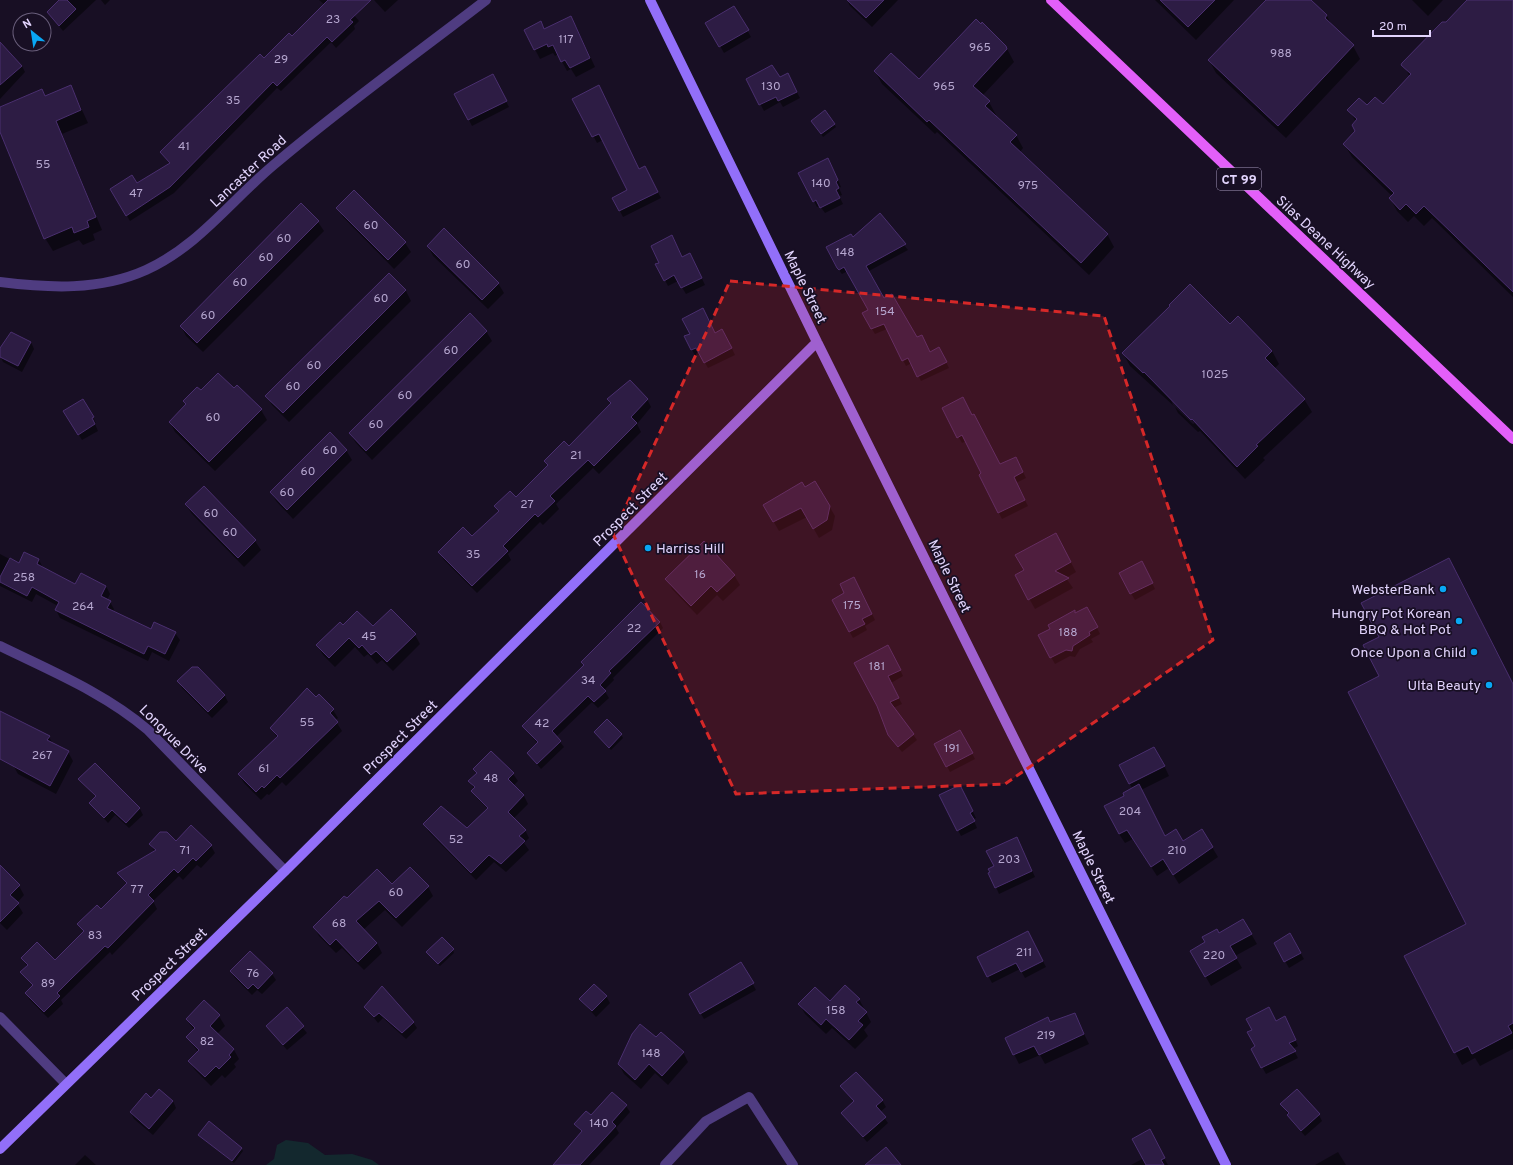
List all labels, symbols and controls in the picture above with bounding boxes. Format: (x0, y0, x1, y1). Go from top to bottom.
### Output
north arrow (12, 12, 52, 52)
house number: 23 (326, 12, 340, 28)
scale bar (1373, 12, 1430, 38)
text: N (21, 16, 34, 32)
text: 20 m (1379, 19, 1407, 35)
house number: 117 (558, 32, 574, 48)
house number: 965 (969, 40, 991, 56)
house number: 988 (1270, 46, 1292, 62)
house number: 29 (274, 52, 288, 68)
house number: 130 (761, 79, 781, 95)
house number: 965 (933, 79, 955, 95)
house number: 35 (226, 93, 240, 109)
street label: Lancaster Road (207, 132, 291, 212)
house number: 41 (178, 139, 190, 155)
house number: 55 (36, 157, 50, 173)
road number: CT 99 (1217, 168, 1261, 190)
house number: 140 (811, 176, 831, 192)
house number: 975 (1018, 178, 1038, 194)
house number: 47 (129, 186, 143, 202)
street label: Silas Deane Highway (1272, 193, 1378, 294)
house number: 60 (364, 218, 378, 234)
house number: 60 (277, 231, 291, 247)
house number: 148 (835, 245, 855, 261)
street label: Maple Street (780, 248, 830, 327)
house number: 60 (259, 250, 273, 266)
house number: 60 (456, 257, 470, 273)
house number: 60 (233, 275, 247, 291)
house number: 60 (374, 291, 388, 307)
house number: 154 (875, 304, 895, 320)
house number: 60 (201, 308, 215, 324)
house number: 60 (444, 343, 458, 359)
house number: 60 (307, 358, 321, 374)
house number: 1025 (1202, 367, 1228, 383)
house number: 60 (286, 379, 300, 395)
house number: 60 (398, 388, 412, 404)
house number: 60 (206, 410, 220, 426)
house number: 60 (369, 417, 383, 433)
house number: 60 (323, 443, 337, 459)
house number: 21 (570, 448, 582, 464)
house number: 60 (301, 464, 315, 480)
street label: Prospect Street (590, 469, 672, 551)
house number: 60 (280, 485, 294, 501)
house number: 27 (520, 497, 534, 513)
house number: 60 (204, 506, 218, 522)
house number: 60 (223, 525, 237, 541)
street label: Maple Street (924, 537, 974, 616)
place label: Harriss Hill (656, 541, 724, 558)
marker: Harriss Hill (643, 543, 653, 553)
house number: 35 (466, 547, 480, 563)
house number: 16 (694, 567, 706, 583)
house number: 258 (13, 570, 35, 586)
place label: WebsterBank (1351, 582, 1435, 599)
marker: WebsterBank (1438, 584, 1448, 594)
house number: 175 (843, 598, 861, 614)
house number: 264 (72, 599, 94, 615)
place label: Hungry Pot Korean BBQ & Hot Pot (1331, 606, 1451, 639)
marker: Hungry Pot Korean BBQ & Hot Pot (1454, 616, 1464, 626)
house number: 22 (627, 621, 641, 637)
house number: 188 (1058, 625, 1078, 641)
house number: 45 (362, 629, 376, 645)
place label: Once Upon a Child (1350, 645, 1466, 662)
marker: Once Upon a Child (1469, 647, 1479, 657)
house number: 181 (869, 659, 885, 675)
house number: 34 (581, 673, 595, 689)
place label: Ulta Beauty (1407, 678, 1481, 695)
marker: Ulta Beauty (1484, 680, 1494, 690)
street label: Prospect Street (360, 697, 442, 779)
street label: Longvue Drive (135, 702, 211, 778)
house number: 55 (300, 715, 314, 731)
house number: 42 (535, 716, 549, 732)
house number: 191 (944, 741, 960, 757)
house number: 267 (32, 748, 52, 764)
house number: 61 (258, 761, 270, 777)
house number: 48 (484, 771, 498, 787)
house number: 204 (1119, 804, 1141, 820)
street label: Maple Street (1068, 828, 1118, 907)
house number: 52 (449, 832, 463, 848)
house number: 71 (180, 843, 190, 859)
house number: 210 (1167, 843, 1187, 859)
house number: 203 (998, 852, 1020, 868)
house number: 77 (131, 882, 143, 898)
house number: 60 (389, 885, 403, 901)
house number: 68 (332, 916, 346, 932)
street label: Prospect Street (129, 925, 211, 1005)
house number: 83 (88, 928, 102, 944)
house number: 211 (1016, 945, 1032, 961)
house number: 220 (1203, 948, 1225, 964)
house number: 76 (247, 966, 259, 982)
house number: 89 (41, 976, 55, 992)
house number: 158 (826, 1003, 846, 1019)
house number: 219 (1037, 1028, 1055, 1044)
house number: 82 (200, 1034, 214, 1050)
house number: 148 (641, 1046, 661, 1062)
house number: 140 (589, 1116, 609, 1132)

